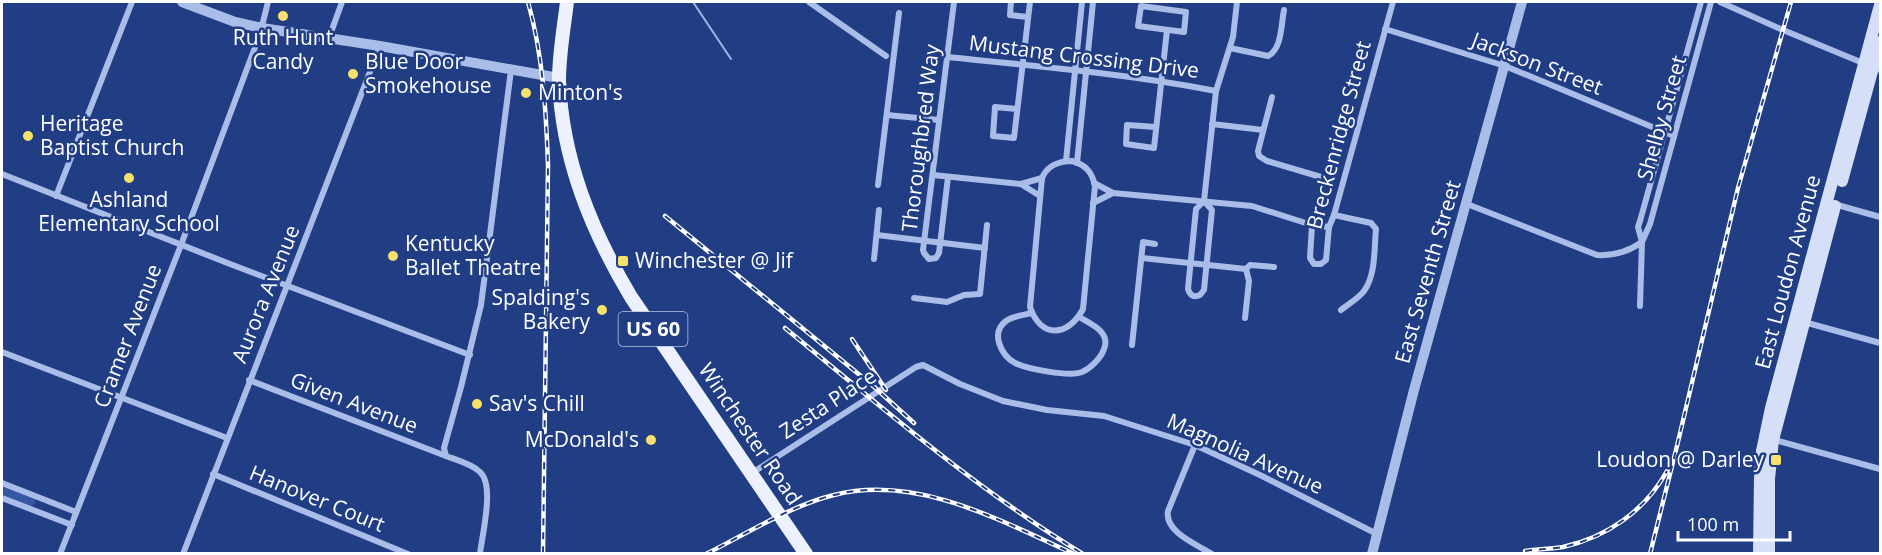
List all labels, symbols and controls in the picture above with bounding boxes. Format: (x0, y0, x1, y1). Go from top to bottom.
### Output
marker: Ruth Hunt Candy (276, 9, 290, 23)
place label: Ruth Hunt Candy (233, 23, 333, 75)
street label: Jackson Street (1466, 25, 1607, 101)
street label: Mustang Crossing Drive (967, 28, 1201, 84)
street label: Breckenridge Street (1299, 38, 1377, 232)
street label: Thoroughbred Way (895, 42, 945, 233)
place label: Blue Door Smokehouse (365, 47, 492, 99)
street label: Shelby Street (1630, 52, 1692, 184)
marker: Blue Door Smokehouse (346, 67, 360, 81)
place label: Minton's (538, 78, 623, 106)
marker: Minton's (519, 86, 533, 100)
place label: Heritage Baptist Church (40, 109, 184, 161)
marker: Heritage Baptist Church (21, 129, 35, 143)
marker: Ashland Elementary School (122, 171, 136, 185)
street label: East Loudon Avenue (1748, 172, 1826, 372)
street label: East Seventh Street (1388, 177, 1467, 367)
place label: Ashland Elementary School (38, 185, 220, 237)
street label: Aurora Avenue (225, 221, 305, 367)
place label: Kentucky Ballet Theatre (405, 229, 541, 281)
place label: Winchester @ Jif (635, 246, 795, 274)
marker: Kentucky Ballet Theatre (386, 249, 400, 263)
marker: Winchester @ Jif (616, 254, 630, 268)
street label: Cramer Avenue (87, 260, 167, 412)
place label: Spalding's Bakery (492, 283, 590, 335)
marker: Spalding's Bakery (595, 303, 609, 317)
road number: US 60 (618, 312, 688, 346)
street label: Winchester Road (693, 357, 809, 510)
street label: Zesta Place (774, 361, 881, 445)
street label: Given Avenue (287, 365, 422, 439)
place label: Sav's Chill (489, 389, 585, 417)
marker: Sav's Chill (470, 397, 484, 411)
street label: Magnolia Avenue (1163, 406, 1328, 500)
place label: McDonald's (525, 425, 639, 453)
marker: McDonald's (644, 433, 658, 447)
place label: Loudon @ Darley (1596, 445, 1764, 473)
marker: Loudon @ Darley (1769, 453, 1783, 467)
street label: Hanover Court (245, 458, 389, 538)
scale bar (1678, 504, 1790, 542)
text: 100 m (1687, 512, 1739, 536)

